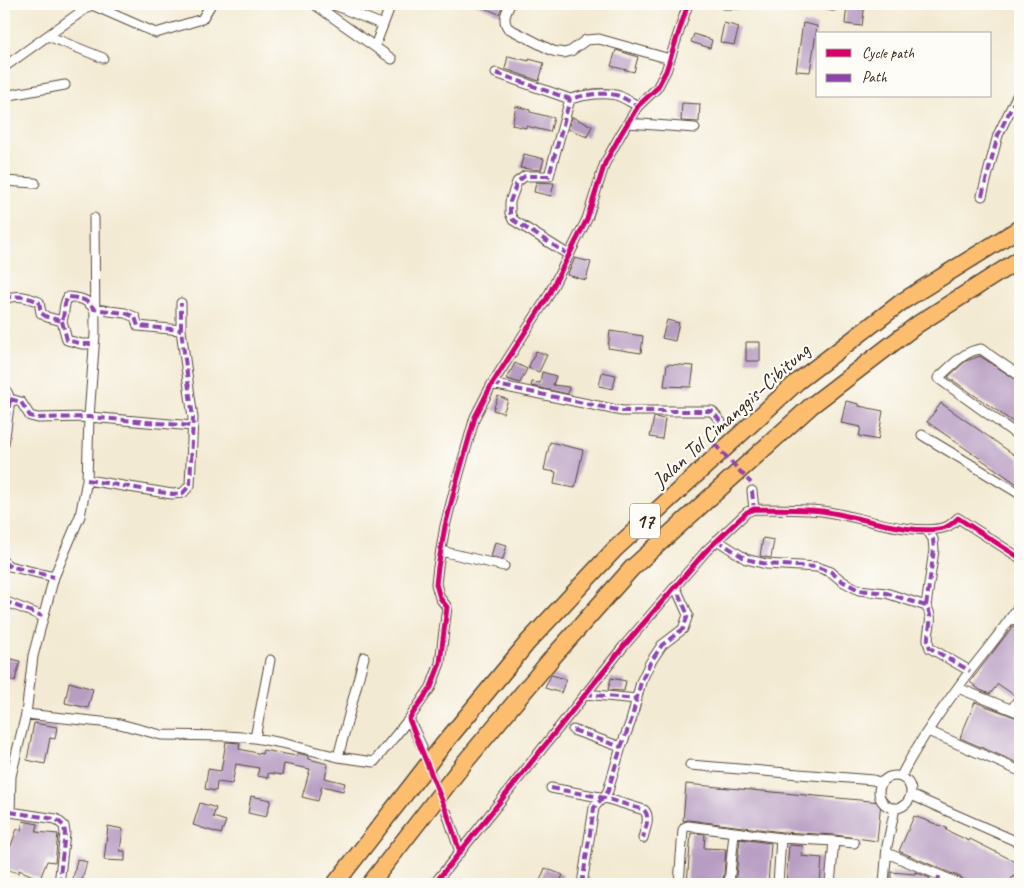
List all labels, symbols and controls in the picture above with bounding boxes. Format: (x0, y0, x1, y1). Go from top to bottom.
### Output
legend (816, 32, 992, 98)
text: Cycle path (862, 44, 914, 63)
text: Path (862, 68, 888, 87)
street label: Jalan Tol Cimanggis–Cibitung (646, 336, 816, 493)
road number: 17 (630, 504, 660, 538)

